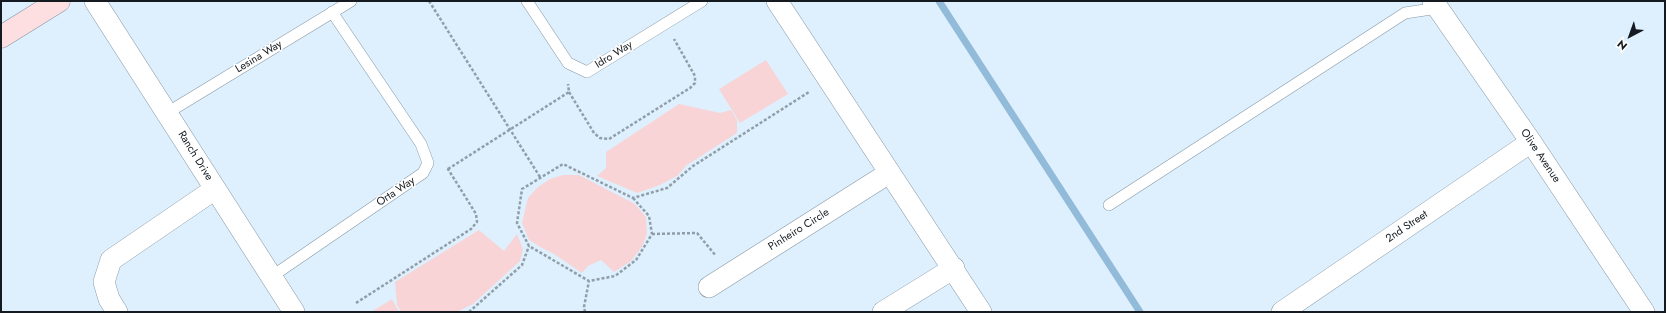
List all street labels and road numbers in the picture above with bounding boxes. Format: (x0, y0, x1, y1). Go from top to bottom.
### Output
street label: Lesina Way (233, 38, 285, 76)
street label: Idro Way (593, 38, 635, 72)
street label: Olive Avenue (1517, 127, 1563, 185)
street label: Ranch Drive (175, 129, 215, 183)
street label: Orta Way (374, 174, 418, 210)
street label: Pinheiro Circle (766, 206, 832, 254)
street label: 2nd Street (1383, 208, 1431, 246)

